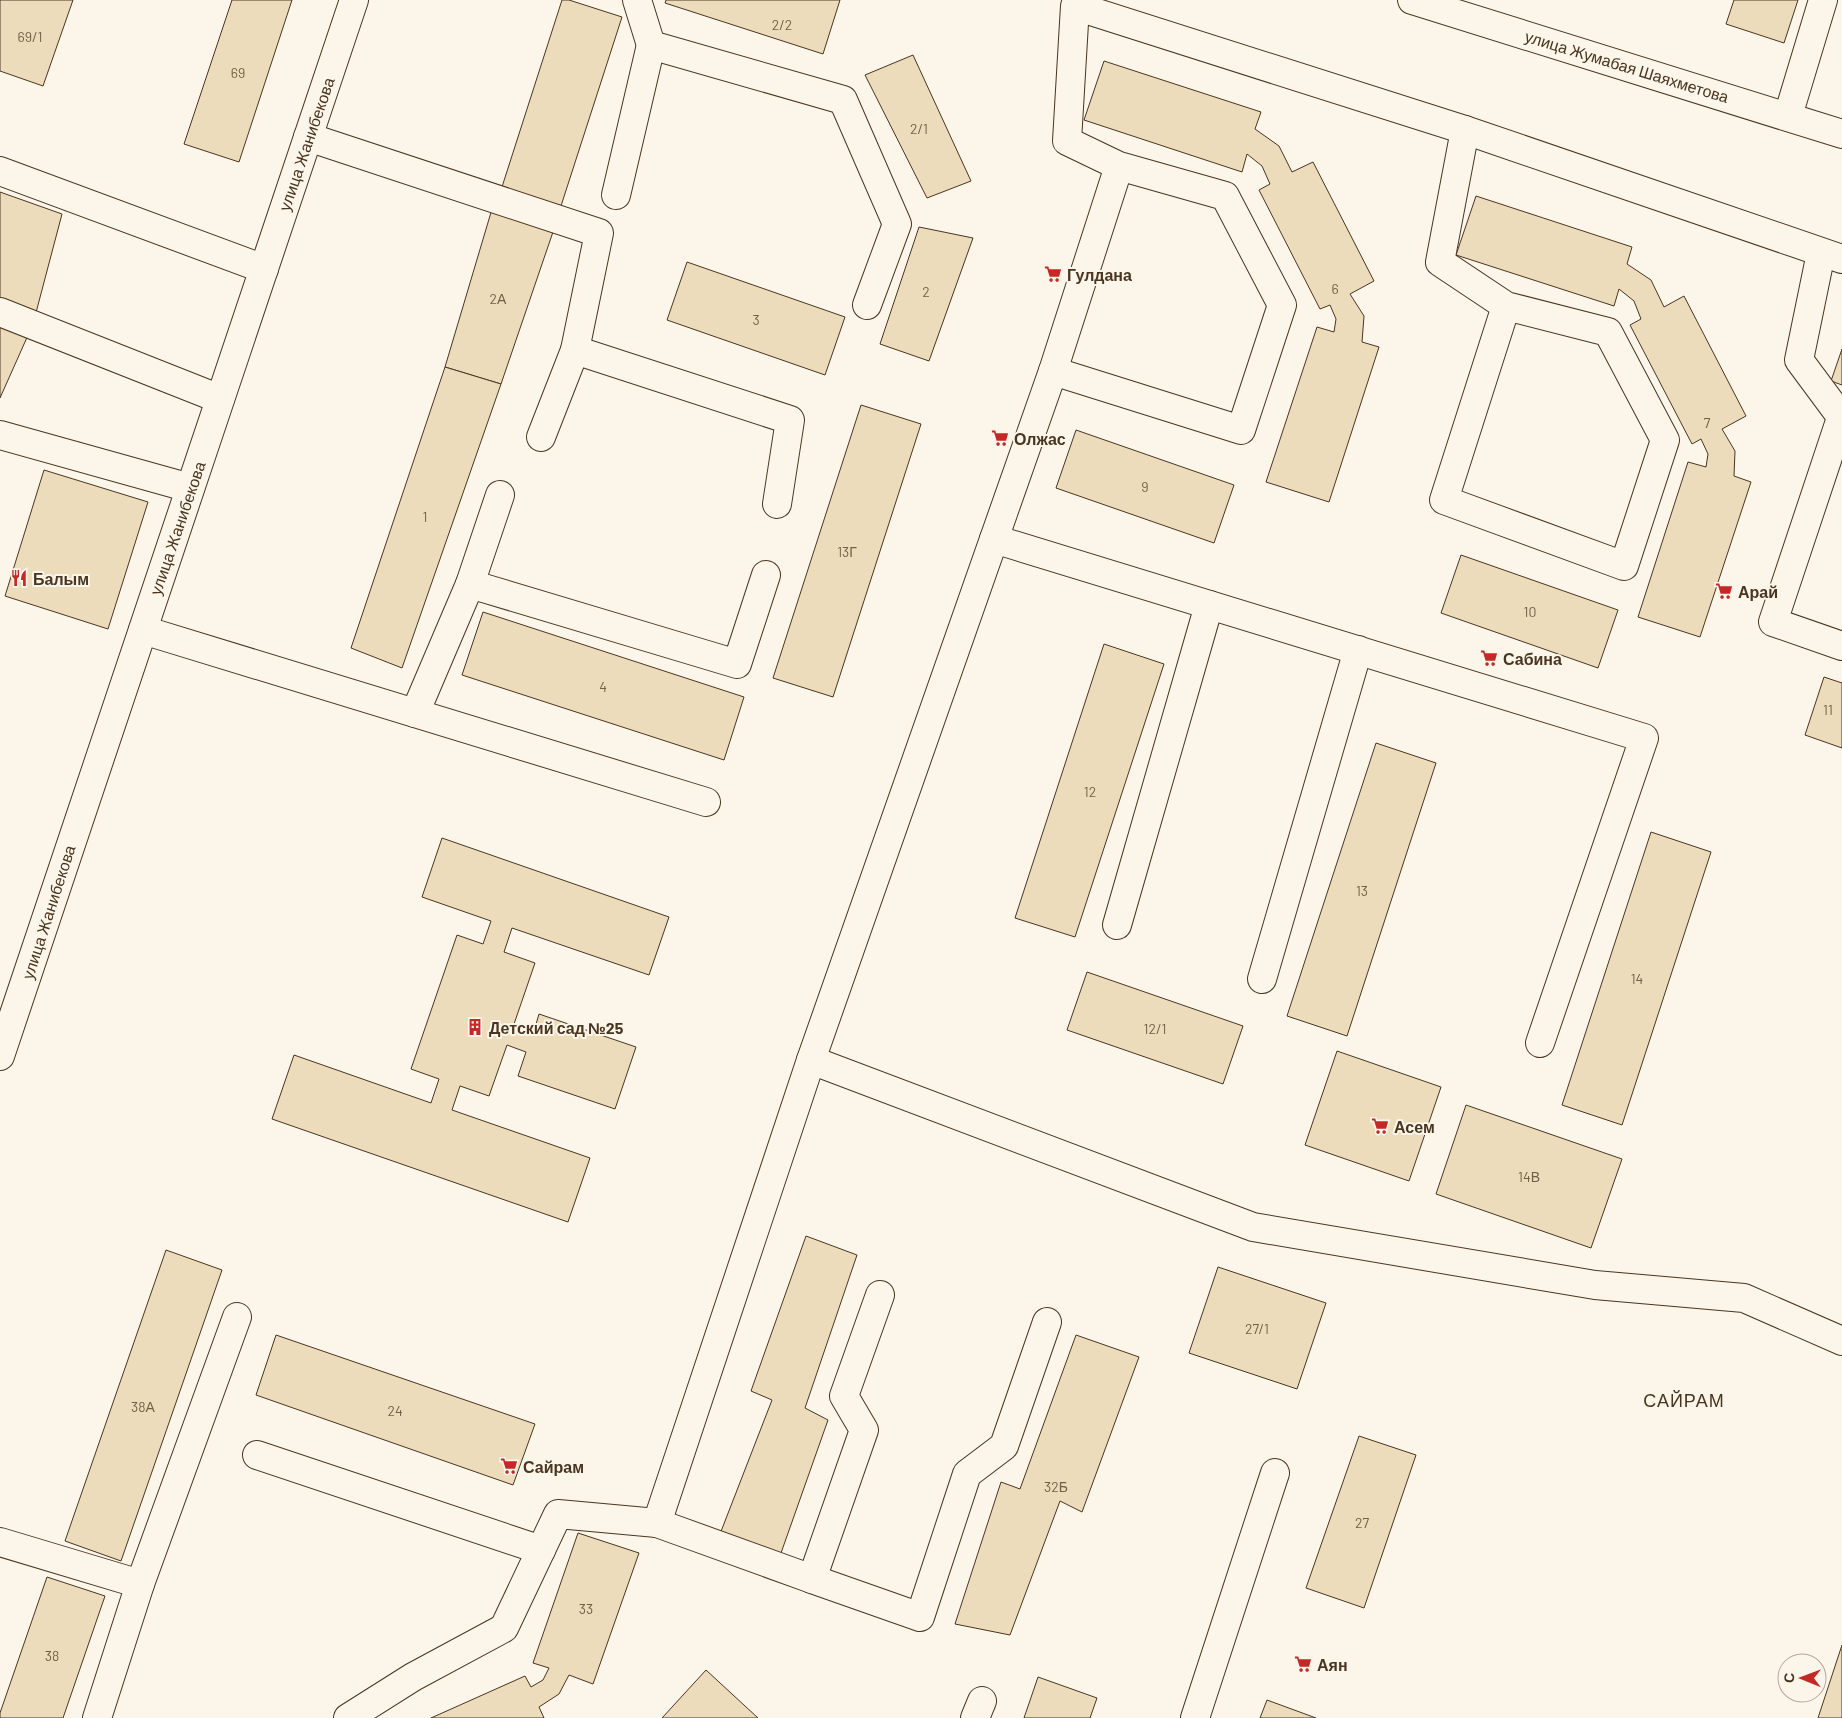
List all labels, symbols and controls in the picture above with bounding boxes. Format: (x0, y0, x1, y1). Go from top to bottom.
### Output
house number: 2/2 (772, 16, 792, 33)
street label: улица Жумабая Шаяхметова (1523, 26, 1731, 106)
house number: 69/1 (17, 28, 43, 45)
house number: 69 (231, 64, 245, 81)
street label: улица Жанибекова (274, 75, 338, 213)
house number: 2/1 (910, 120, 928, 137)
supermarket icon: Гулдана (1043, 264, 1063, 284)
place label: Гулдана (1067, 265, 1132, 284)
house number: 6 (1331, 280, 1339, 297)
house number: 2 (922, 283, 930, 300)
house number: 2А (490, 290, 507, 307)
house number: 3 (752, 311, 760, 328)
house number: 7 (1704, 414, 1711, 431)
supermarket icon: Олжас (990, 428, 1010, 448)
place label: Олжас (1014, 429, 1066, 448)
street label: улица Жанибекова (145, 459, 209, 597)
house number: 9 (1141, 478, 1149, 495)
house number: 1 (423, 508, 427, 525)
house number: 13Г (837, 543, 857, 560)
restaurant icon: Балым (9, 568, 29, 588)
place label: Балым (33, 569, 89, 588)
supermarket icon: Арай (1714, 581, 1734, 601)
place label: Арай (1738, 582, 1778, 601)
house number: 10 (1524, 603, 1536, 620)
supermarket icon: Сабина (1479, 648, 1499, 668)
place label: Сабина (1503, 649, 1562, 668)
house number: 4 (599, 678, 607, 695)
house number: 11 (1823, 701, 1833, 718)
house number: 12 (1084, 783, 1096, 800)
street label: улица Жанибекова (17, 842, 79, 982)
house number: 13 (1356, 882, 1368, 899)
house number: 14 (1631, 970, 1643, 987)
building icon: Детский сад №25 (465, 1017, 485, 1037)
place label: Детский сад №25 (489, 1018, 624, 1037)
house number: 12/1 (1144, 1020, 1166, 1037)
supermarket icon: Асем (1370, 1116, 1390, 1136)
place label: Асем (1394, 1117, 1435, 1136)
house number: 14В (1518, 1168, 1540, 1185)
house number: 27/1 (1245, 1320, 1269, 1337)
district label: САЙРАМ (1643, 1389, 1725, 1411)
house number: 38А (131, 1398, 156, 1415)
house number: 24 (387, 1402, 403, 1419)
supermarket icon: Сайрам (499, 1456, 519, 1476)
place label: Сайрам (523, 1457, 584, 1476)
house number: 32Б (1044, 1478, 1068, 1495)
house number: 27 (1355, 1514, 1369, 1531)
house number: 33 (579, 1600, 593, 1617)
house number: 38 (45, 1647, 59, 1664)
north arrow (1777, 1653, 1827, 1703)
supermarket icon: Аян (1293, 1654, 1313, 1674)
place label: Аян (1317, 1655, 1348, 1674)
text: С (1780, 1673, 1797, 1683)

